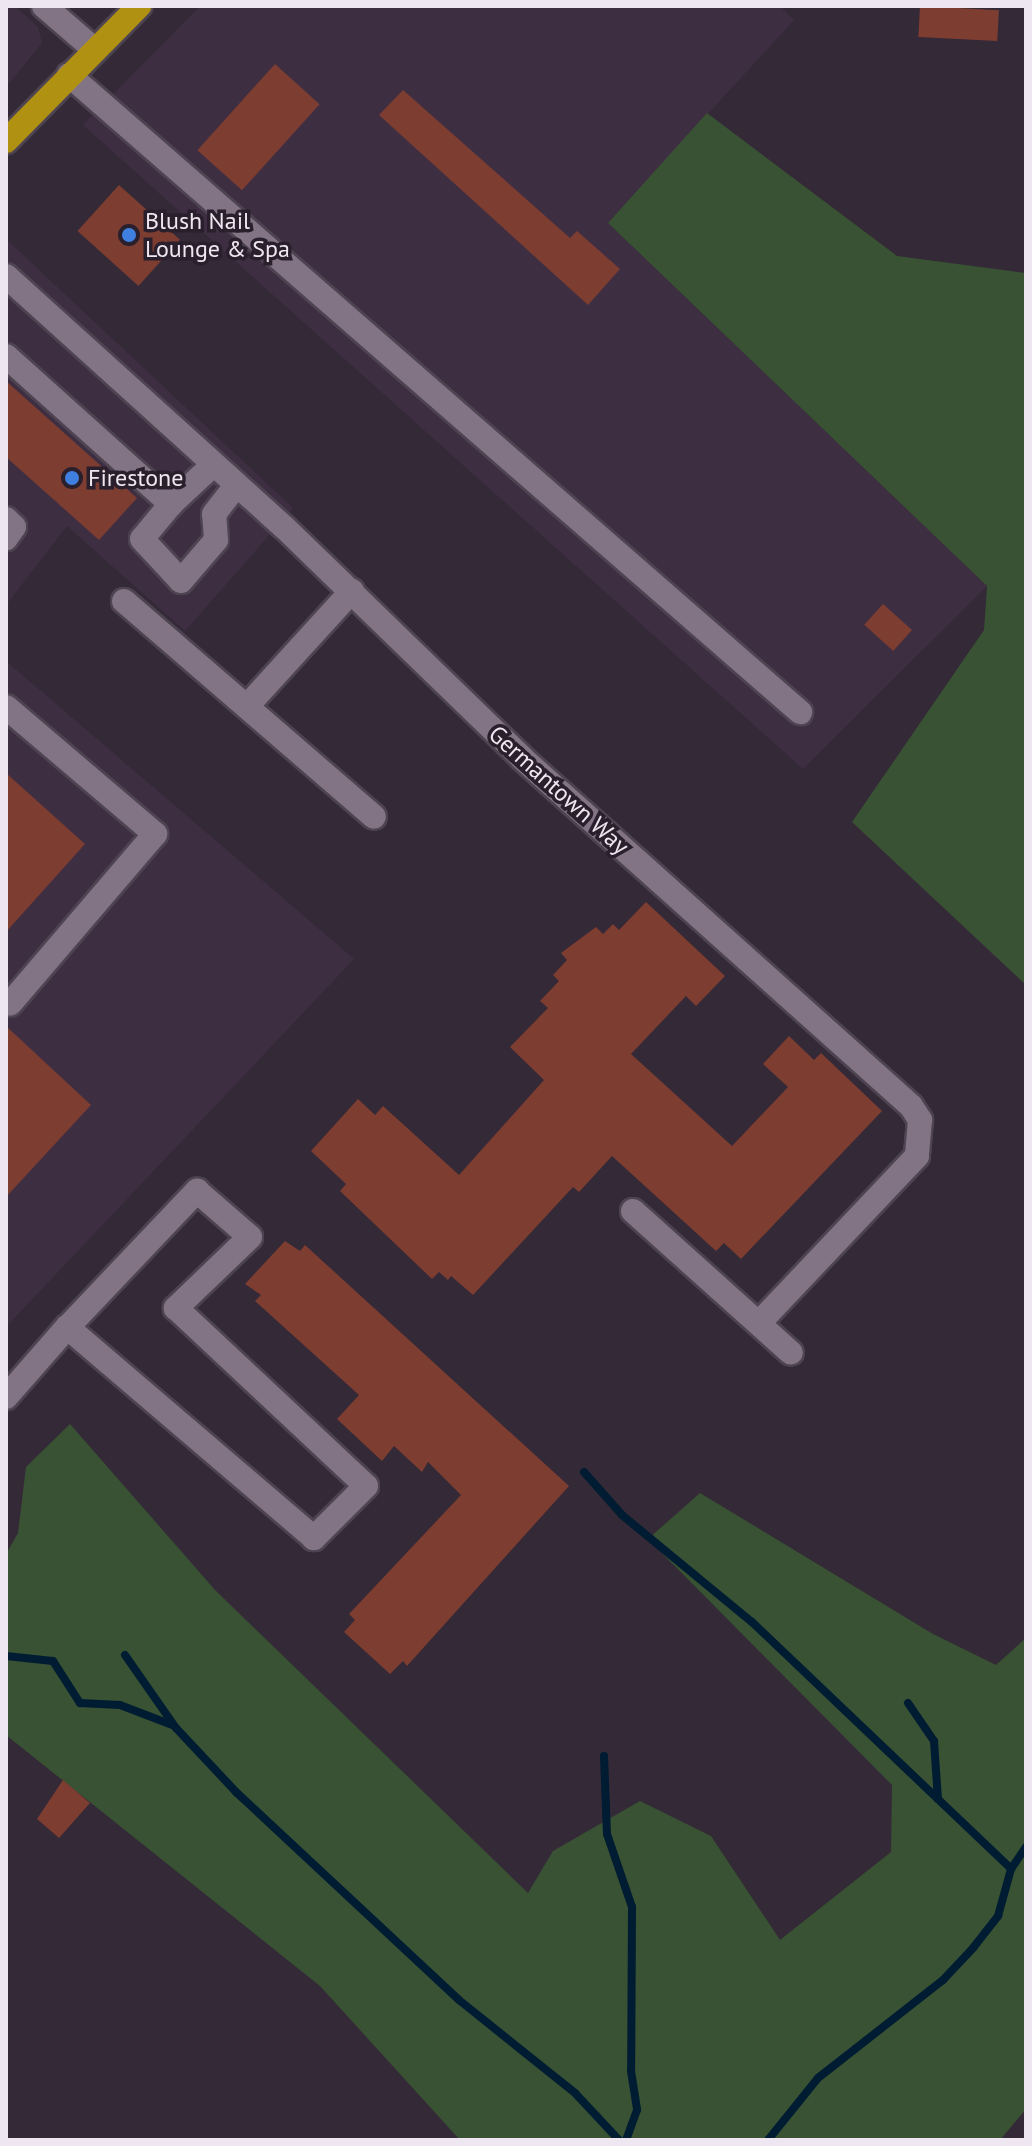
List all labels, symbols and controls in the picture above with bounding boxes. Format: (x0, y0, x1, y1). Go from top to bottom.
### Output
place label: Blush Nail Lounge & Spa (145, 207, 290, 263)
marker: Blush Nail Lounge & Spa (120, 226, 138, 244)
place label: Firestone (88, 464, 183, 492)
marker: Firestone (63, 469, 81, 487)
street label: Germantown Way (483, 719, 635, 861)

